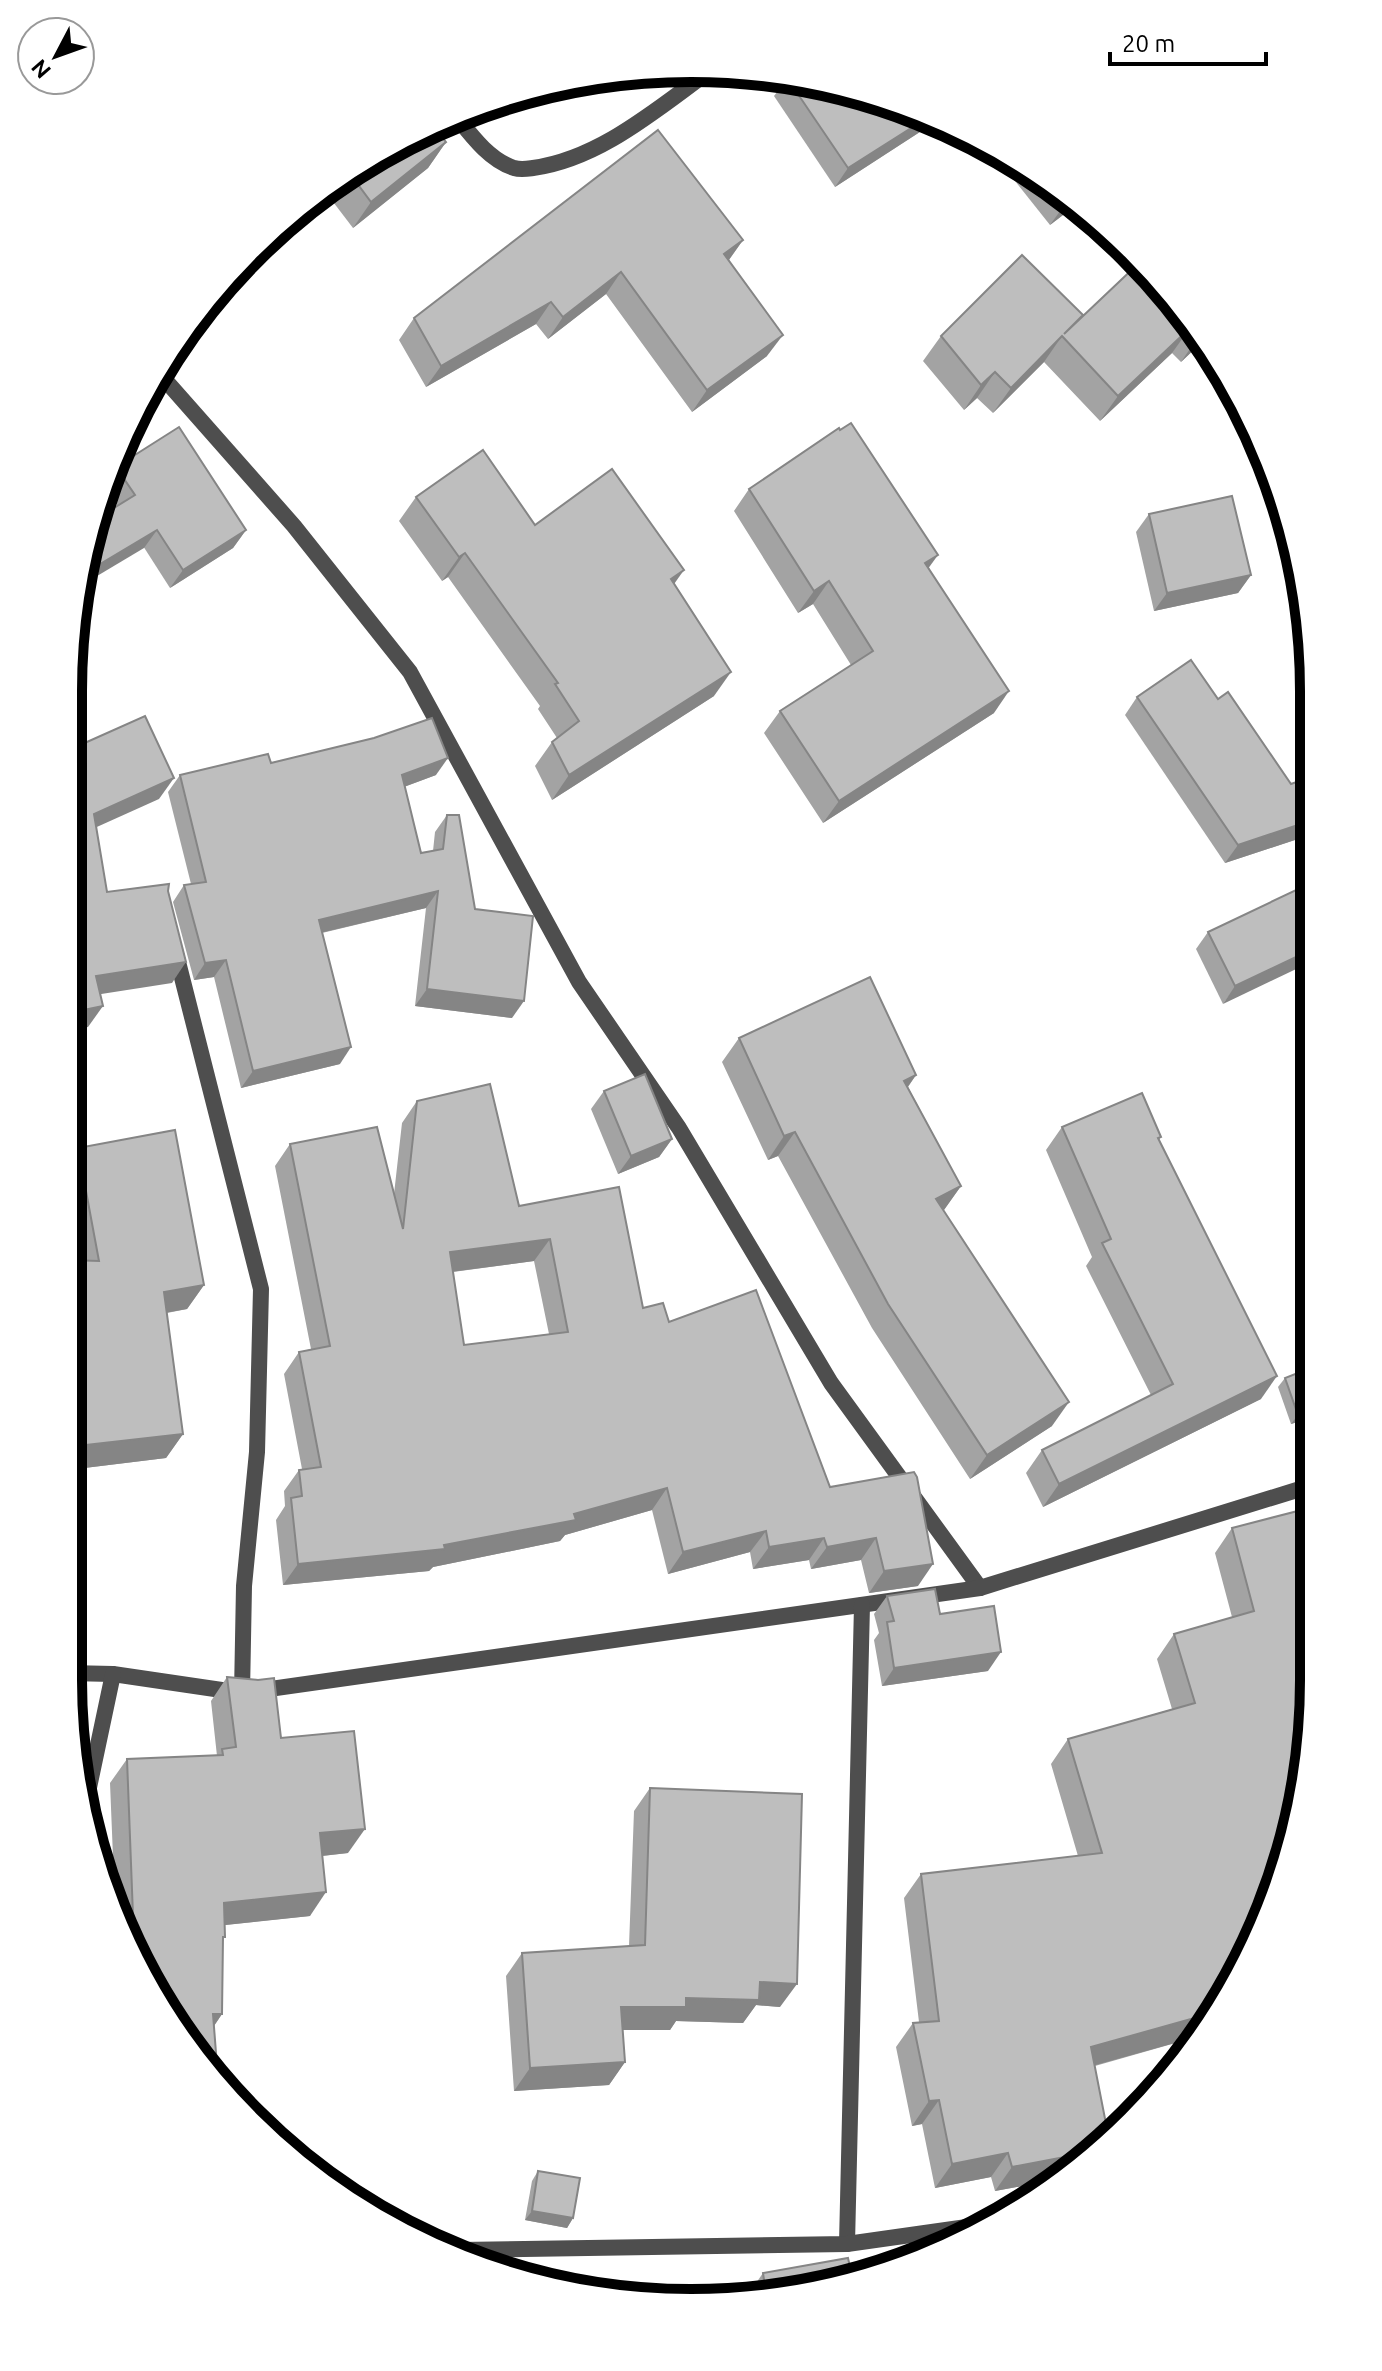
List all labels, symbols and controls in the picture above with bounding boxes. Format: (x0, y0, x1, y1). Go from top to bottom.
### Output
north arrow (16, 16, 96, 96)
scale bar (1110, 16, 1266, 66)
text: 20 m (1122, 30, 1175, 57)
text: N (26, 55, 55, 84)

